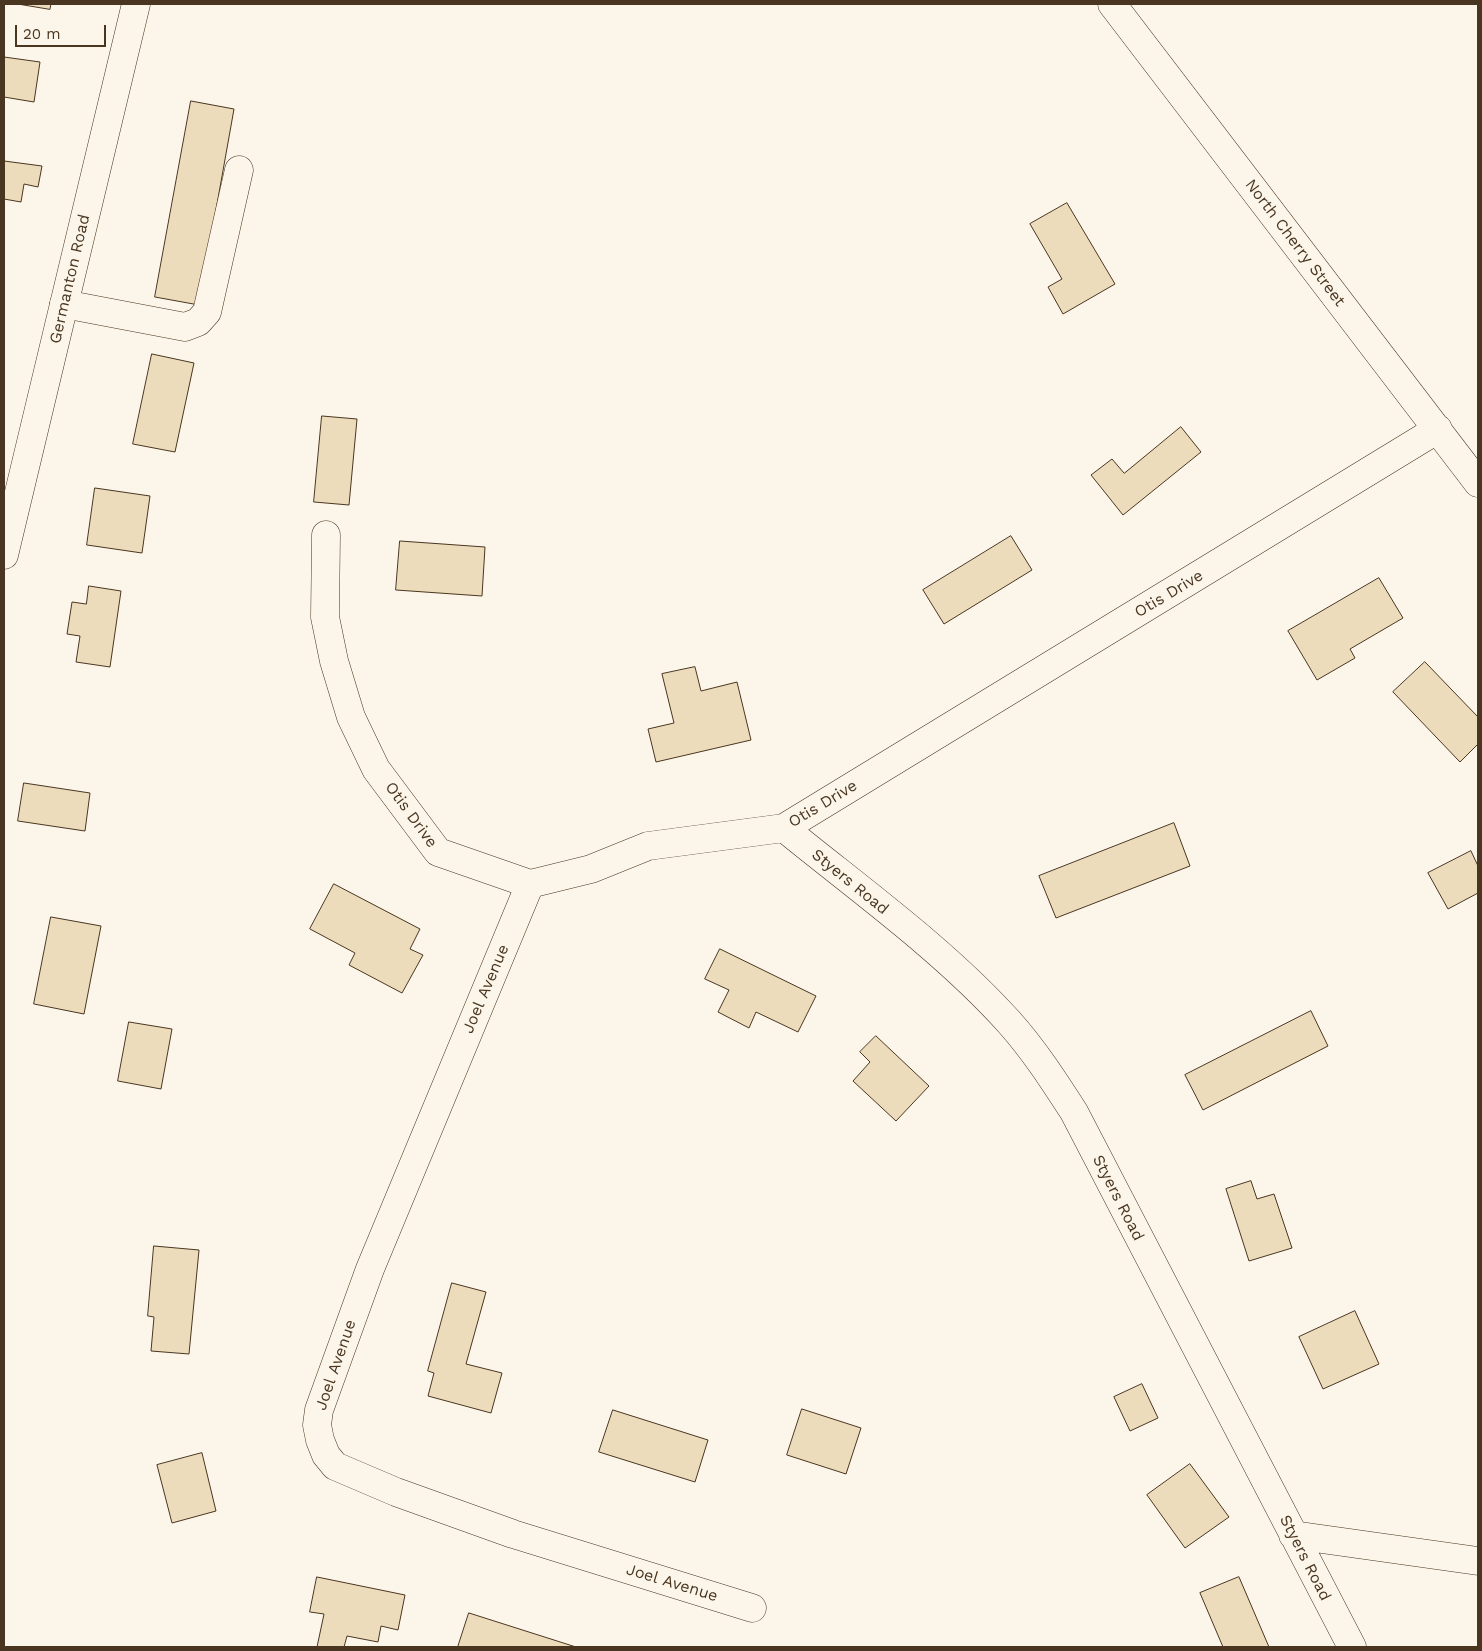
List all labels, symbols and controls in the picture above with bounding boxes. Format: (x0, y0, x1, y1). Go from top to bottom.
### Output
scale bar (18, 15, 109, 47)
text: 20 m (23, 25, 61, 43)
street label: North Cherry Street (1241, 176, 1349, 310)
street label: Germanton Road (46, 212, 94, 346)
street label: Otis Drive (1131, 566, 1207, 622)
street label: Otis Drive (785, 776, 861, 832)
street label: Otis Drive (381, 778, 441, 852)
street label: Styers Road (808, 845, 892, 919)
street label: Joel Avenue (459, 942, 513, 1036)
street label: Styers Road (1088, 1152, 1148, 1244)
street label: Joel Avenue (312, 1317, 360, 1413)
street label: Styers Road (1275, 1512, 1335, 1604)
street label: Joel Avenue (624, 1560, 720, 1606)

